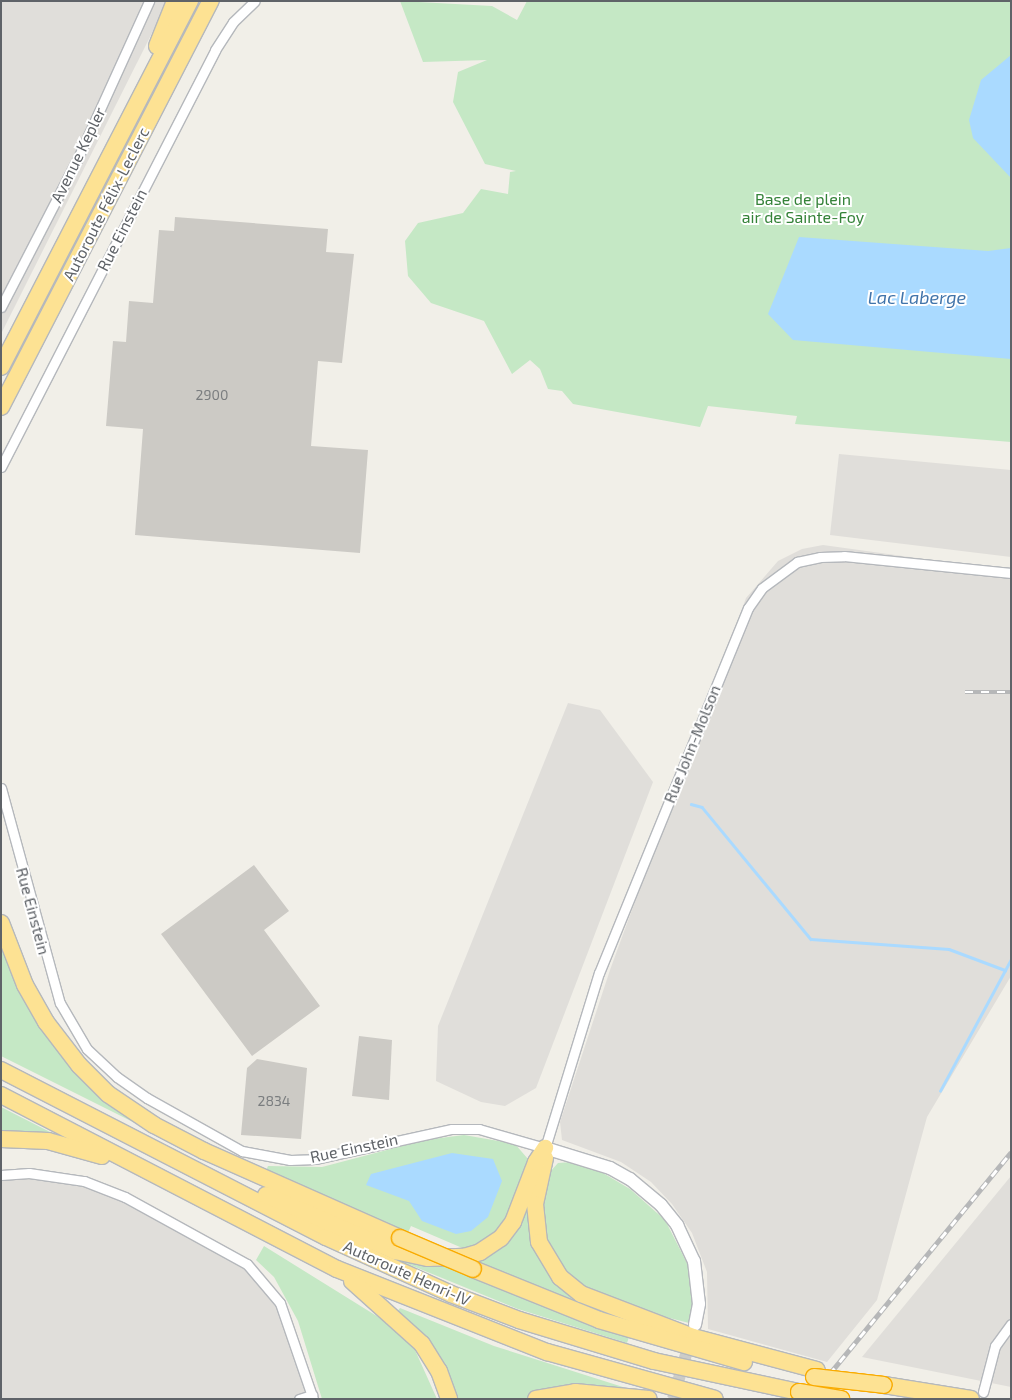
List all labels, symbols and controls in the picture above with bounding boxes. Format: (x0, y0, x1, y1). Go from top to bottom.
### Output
street label: Avenue Kepler (47, 104, 109, 206)
street label: Autoroute Félix-Leclerc (59, 124, 153, 284)
street label: Rue Einstein (93, 186, 151, 274)
park label: Base de plein air de Sainte-Foy (742, 189, 864, 227)
water label: Lac Laberge (868, 286, 966, 308)
house number: 2900 (196, 387, 228, 403)
street label: Rue John-Molson (660, 682, 724, 806)
street label: Rue Einstein (12, 865, 54, 957)
house number: 2834 (258, 1093, 290, 1109)
street label: Rue Einstein (308, 1129, 400, 1167)
street label: Autoroute Henri-IV (341, 1236, 473, 1310)

